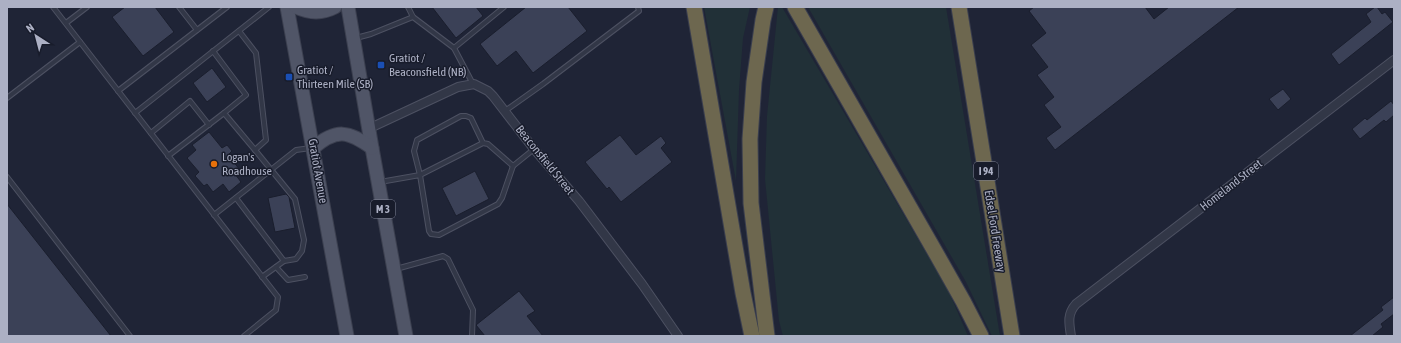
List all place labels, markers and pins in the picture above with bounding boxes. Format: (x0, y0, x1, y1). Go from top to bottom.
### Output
place label: Gratiot / Beaconsfield (NB) (389, 51, 466, 79)
marker: Gratiot / Beaconsfield (NB) (376, 60, 386, 70)
place label: Gratiot / Thirteen Mile (SB) (297, 63, 373, 91)
marker: Gratiot / Thirteen Mile (SB) (284, 72, 294, 82)
place label: Logan's Roadhouse (222, 150, 272, 178)
marker: Logan's Roadhouse (209, 159, 219, 169)

